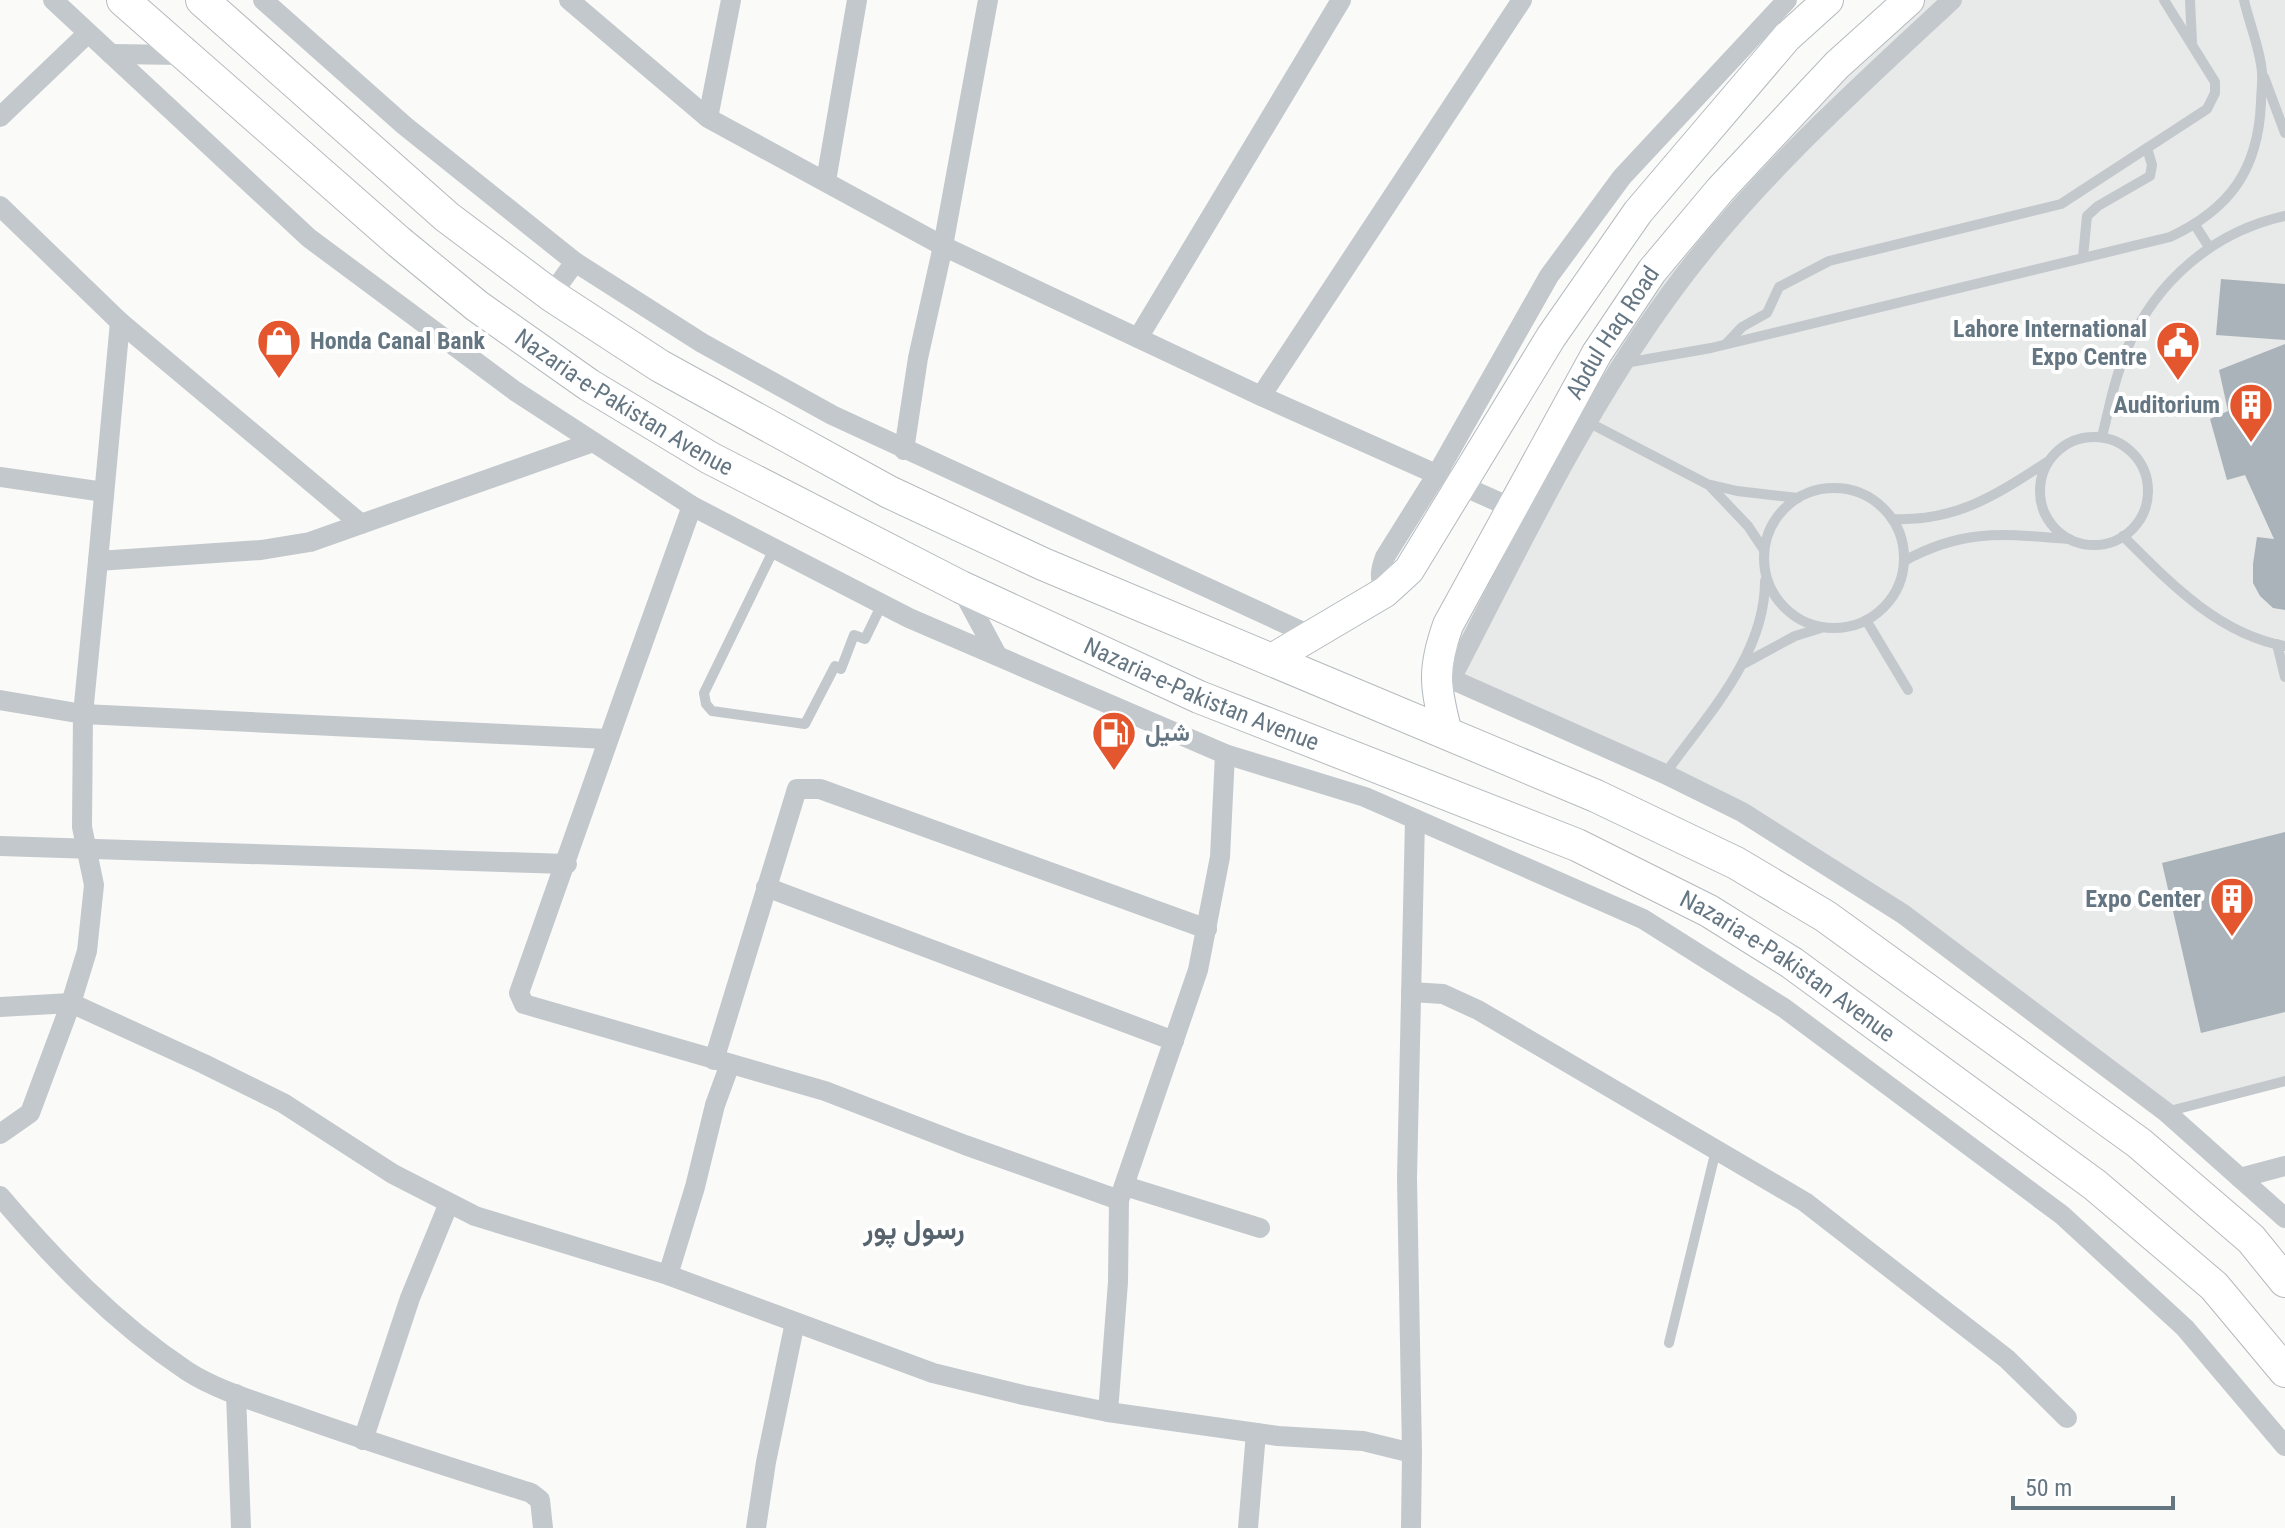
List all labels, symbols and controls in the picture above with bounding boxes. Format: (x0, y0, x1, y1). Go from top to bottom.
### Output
street label: Abdul Haq Road (1560, 261, 1665, 404)
place label: Lahore International Expo Centre (1953, 315, 2147, 371)
shop icon: Honda Canal Bank (255, 317, 303, 380)
public building icon: Lahore International Expo Centre (2154, 319, 2202, 382)
street label: Nazaria-e-Pakistan Avenue (510, 323, 738, 481)
place label: Honda Canal Bank (310, 327, 485, 355)
building icon: Auditorium (2227, 381, 2275, 444)
place label: Auditorium (2114, 391, 2220, 419)
street label: Nazaria-e-Pakistan Avenue (1080, 632, 1323, 757)
fuel station icon: شیل (1090, 709, 1138, 772)
place label: شیل (1145, 719, 1190, 747)
building icon: Expo Center (2208, 875, 2256, 938)
street label: Nazaria-e-Pakistan Avenue (1675, 885, 1900, 1048)
place label: Expo Center (2085, 885, 2201, 913)
district label: رسول پور (862, 1213, 965, 1249)
scale bar (2013, 1460, 2173, 1510)
text: 50 m (2025, 1474, 2072, 1502)

